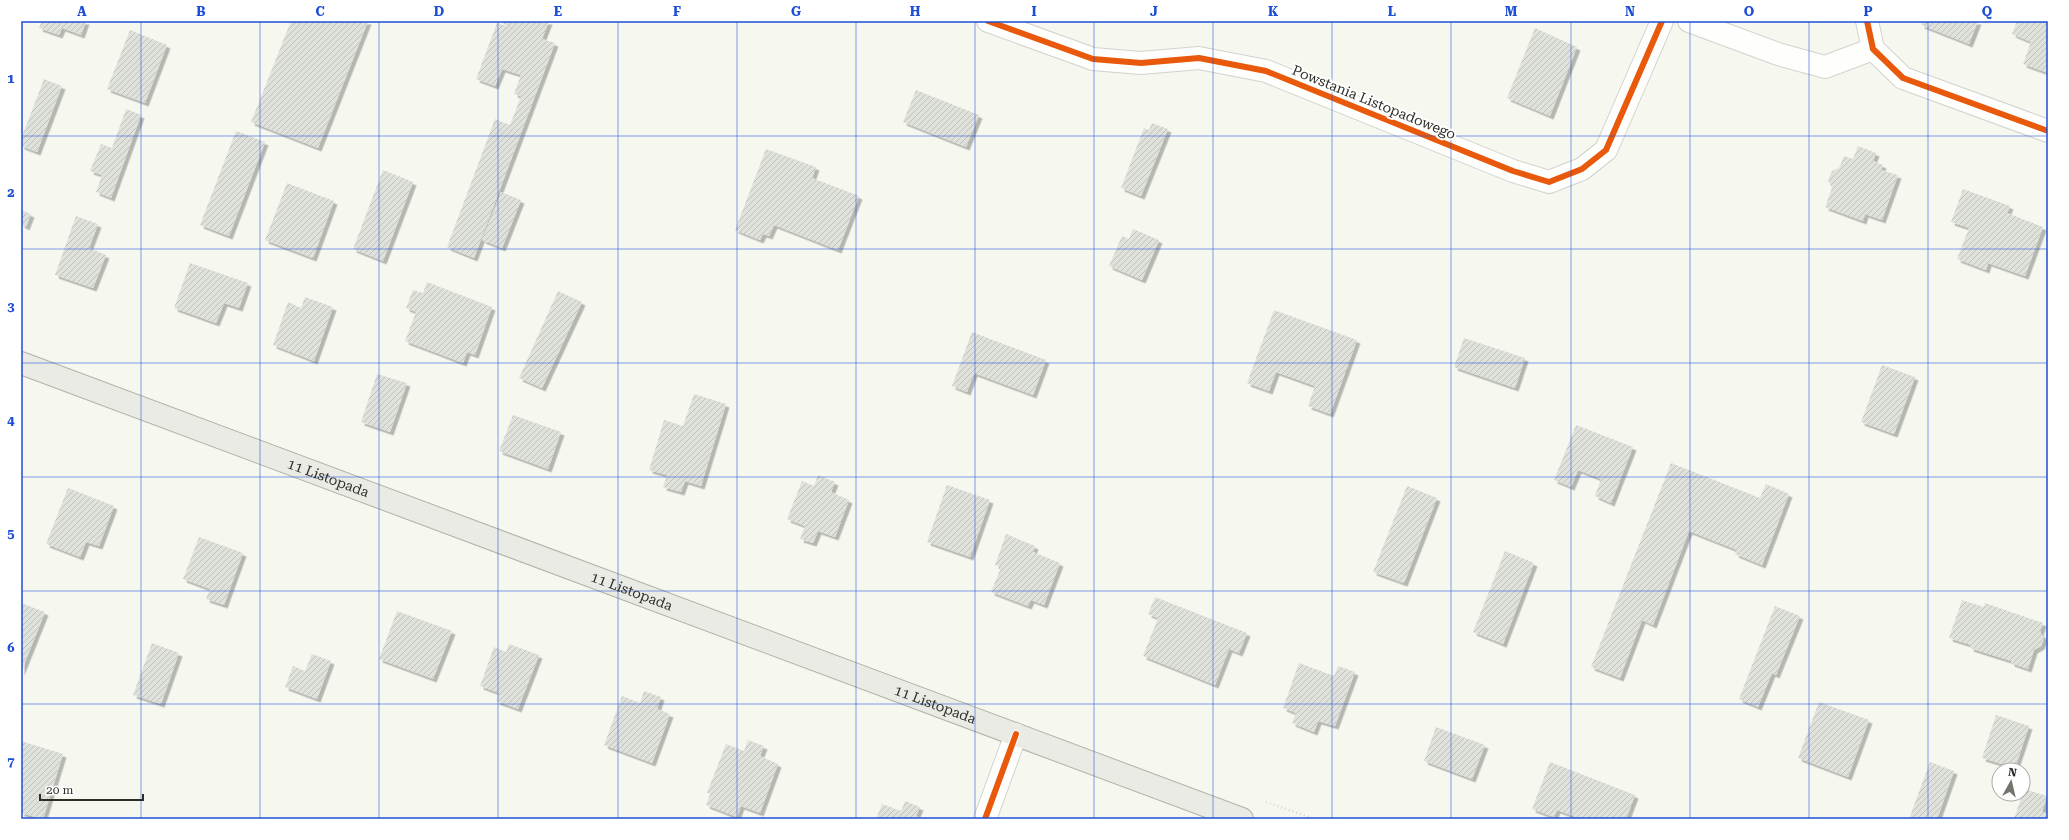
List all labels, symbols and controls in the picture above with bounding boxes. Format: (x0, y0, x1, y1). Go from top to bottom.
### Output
text: A (77, 4, 87, 19)
text: B (196, 4, 206, 19)
text: C (315, 4, 325, 19)
text: D (434, 4, 444, 19)
text: E (554, 4, 562, 19)
text: F (673, 4, 681, 19)
text: G (791, 4, 801, 19)
text: H (910, 4, 921, 19)
text: I (1031, 4, 1037, 19)
text: J (1150, 4, 1158, 19)
text: K (1268, 4, 1279, 19)
text: L (1388, 4, 1396, 19)
text: M (1505, 4, 1518, 19)
text: N (1625, 4, 1635, 19)
text: O (1744, 4, 1755, 19)
text: P (1864, 4, 1873, 19)
text: Q (1982, 4, 1993, 19)
street label: Powstania Listopadowego (1290, 62, 1458, 142)
text: 1 (7, 71, 15, 86)
text: 2 (7, 185, 15, 200)
text: 3 (7, 299, 15, 314)
text: 4 (7, 413, 15, 428)
street label: 11 Listopada (285, 455, 372, 500)
text: 5 (7, 526, 15, 541)
street label: 11 Listopada (589, 569, 675, 614)
text: 6 (7, 640, 15, 655)
street label: 11 Listopada (892, 682, 979, 727)
text: 7 (7, 754, 15, 769)
north arrow (1991, 762, 2031, 802)
text: N (2007, 766, 2018, 780)
scale bar (40, 776, 143, 802)
text: 20 m (46, 783, 73, 797)

